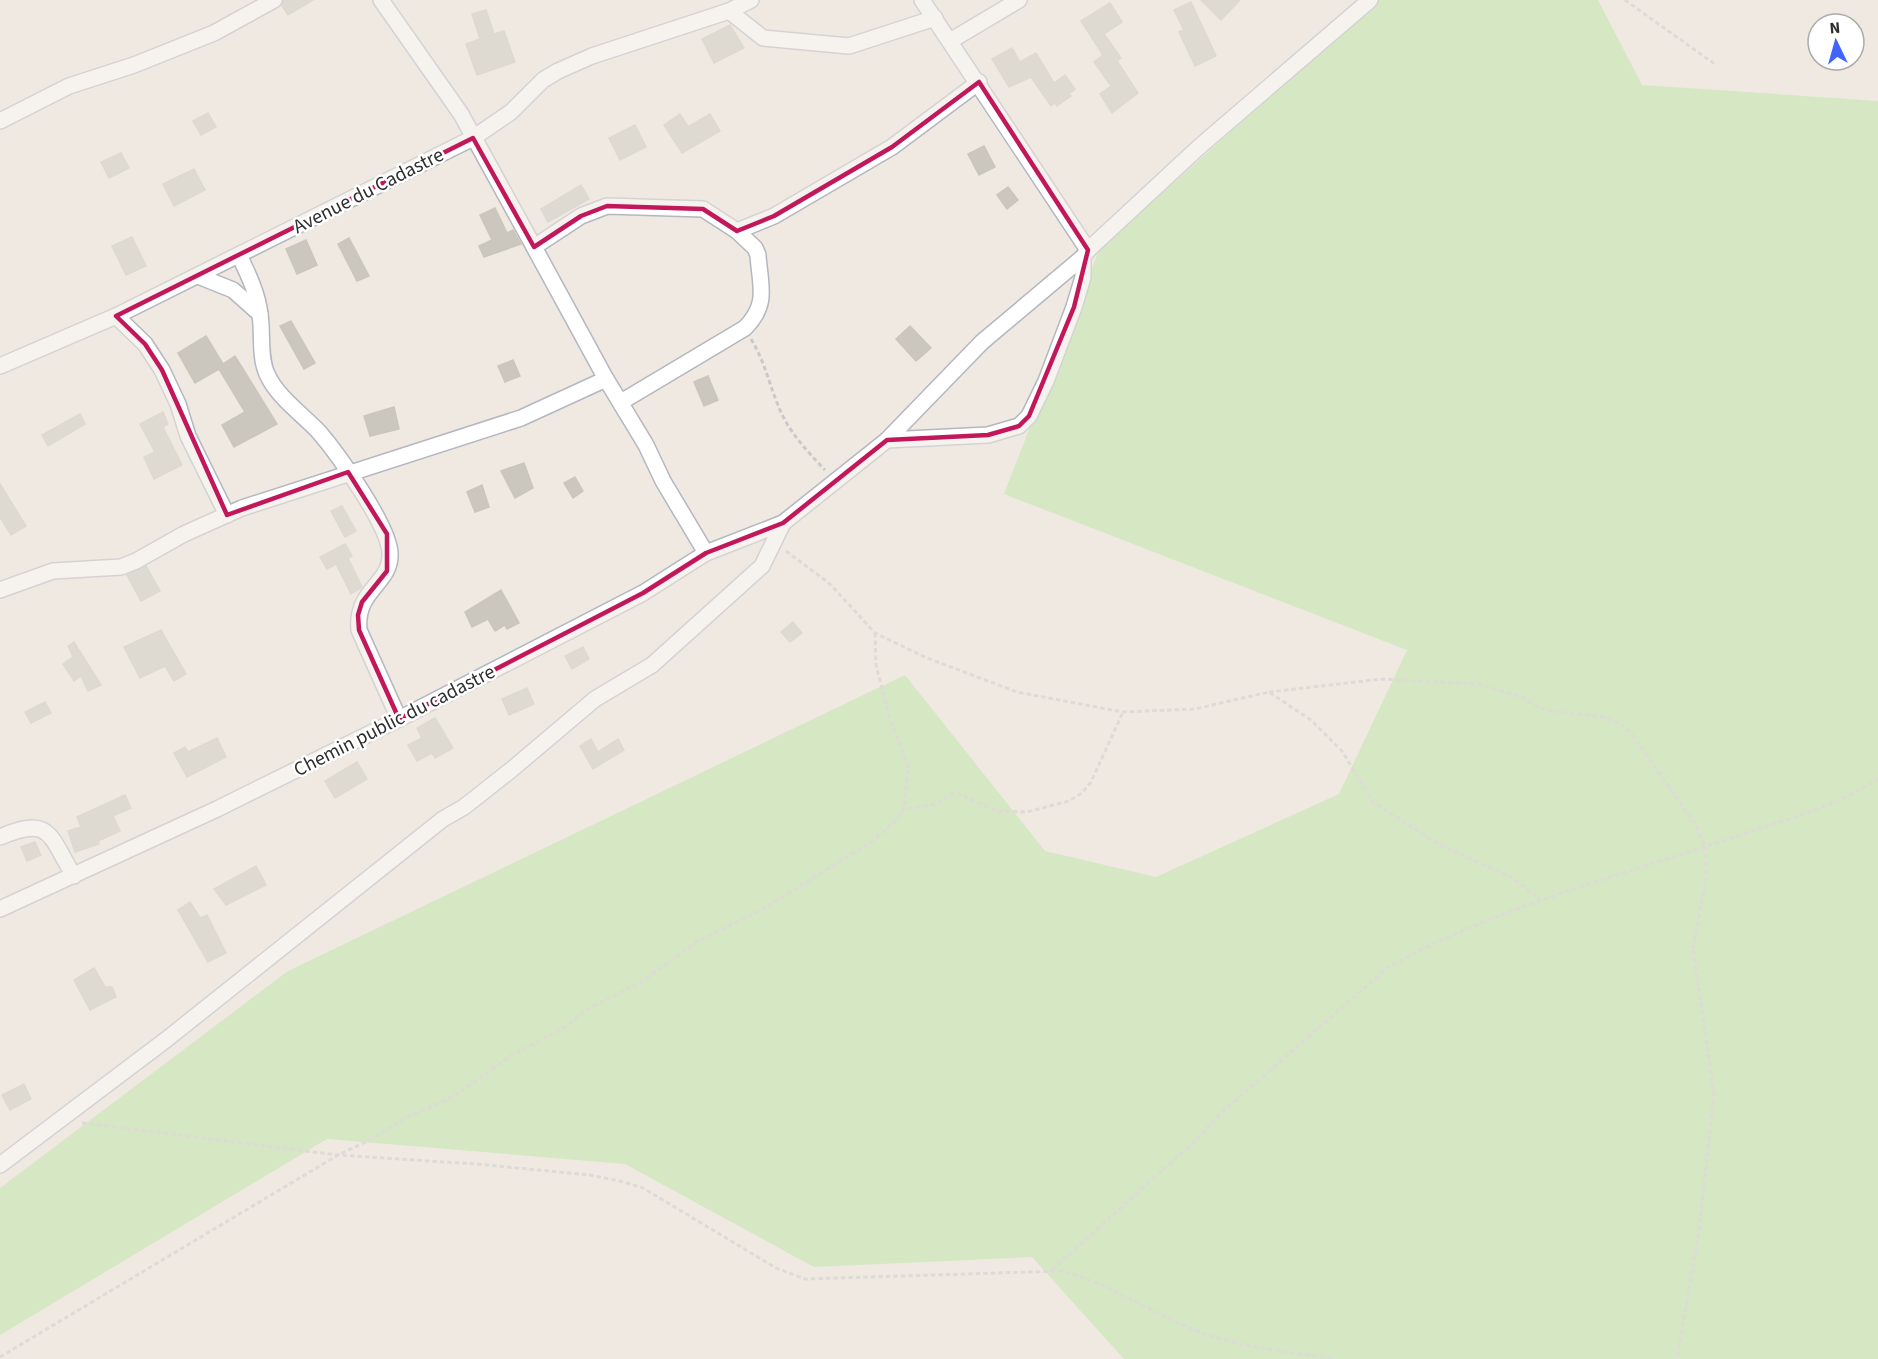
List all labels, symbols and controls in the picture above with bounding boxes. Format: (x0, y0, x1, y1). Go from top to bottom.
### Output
north arrow (1806, 12, 1866, 72)
text: N (1829, 17, 1841, 39)
street label: Avenue du Cadastre (288, 141, 449, 241)
street label: Chemin public du cadastre (289, 658, 500, 784)

